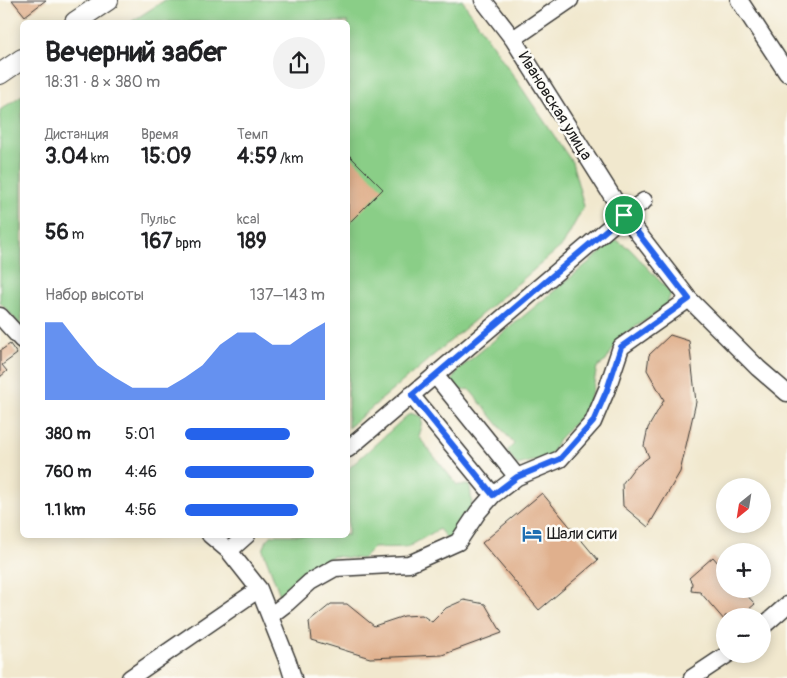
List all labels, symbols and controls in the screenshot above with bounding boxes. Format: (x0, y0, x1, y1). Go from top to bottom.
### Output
text: Вечерний забег (45, 35, 227, 70)
button: share (273, 37, 325, 89)
street label: Ивановская улица (514, 48, 596, 164)
text: 18:31 · 8 × 380 m (45, 72, 160, 92)
text: Дистанция (45, 126, 109, 143)
text: Время (141, 126, 178, 143)
text: Темп (237, 126, 268, 143)
text: 3.04 (45, 143, 88, 170)
text: 15:09 (141, 143, 191, 170)
text: 4:59 (237, 143, 277, 170)
text: km (88, 150, 109, 167)
text: /km (277, 150, 303, 167)
pin (603, 194, 645, 236)
icon: arrive (610, 201, 638, 229)
text: Пульс (141, 211, 176, 228)
text: kcal (237, 211, 260, 228)
text: 56 (45, 219, 69, 246)
text: m (69, 226, 84, 243)
text: 167 (141, 228, 172, 255)
text: 189 (237, 228, 267, 255)
text: bpm (172, 235, 201, 252)
text: Набор высоты (45, 285, 144, 305)
text: 137–143 m (250, 285, 325, 305)
text: 380 m (45, 424, 91, 444)
text: 5:01 (125, 424, 155, 444)
text: 760 m (45, 462, 91, 482)
text: 4:46 (125, 462, 157, 482)
north arrow (716, 478, 771, 532)
map controls (716, 478, 771, 663)
text: 1.1 km (45, 500, 85, 520)
text: 4:56 (125, 500, 157, 520)
hotel icon: Шали сити (521, 523, 543, 545)
place label: Шали сити (547, 524, 617, 544)
button: + (716, 543, 771, 598)
button: − (716, 608, 771, 663)

